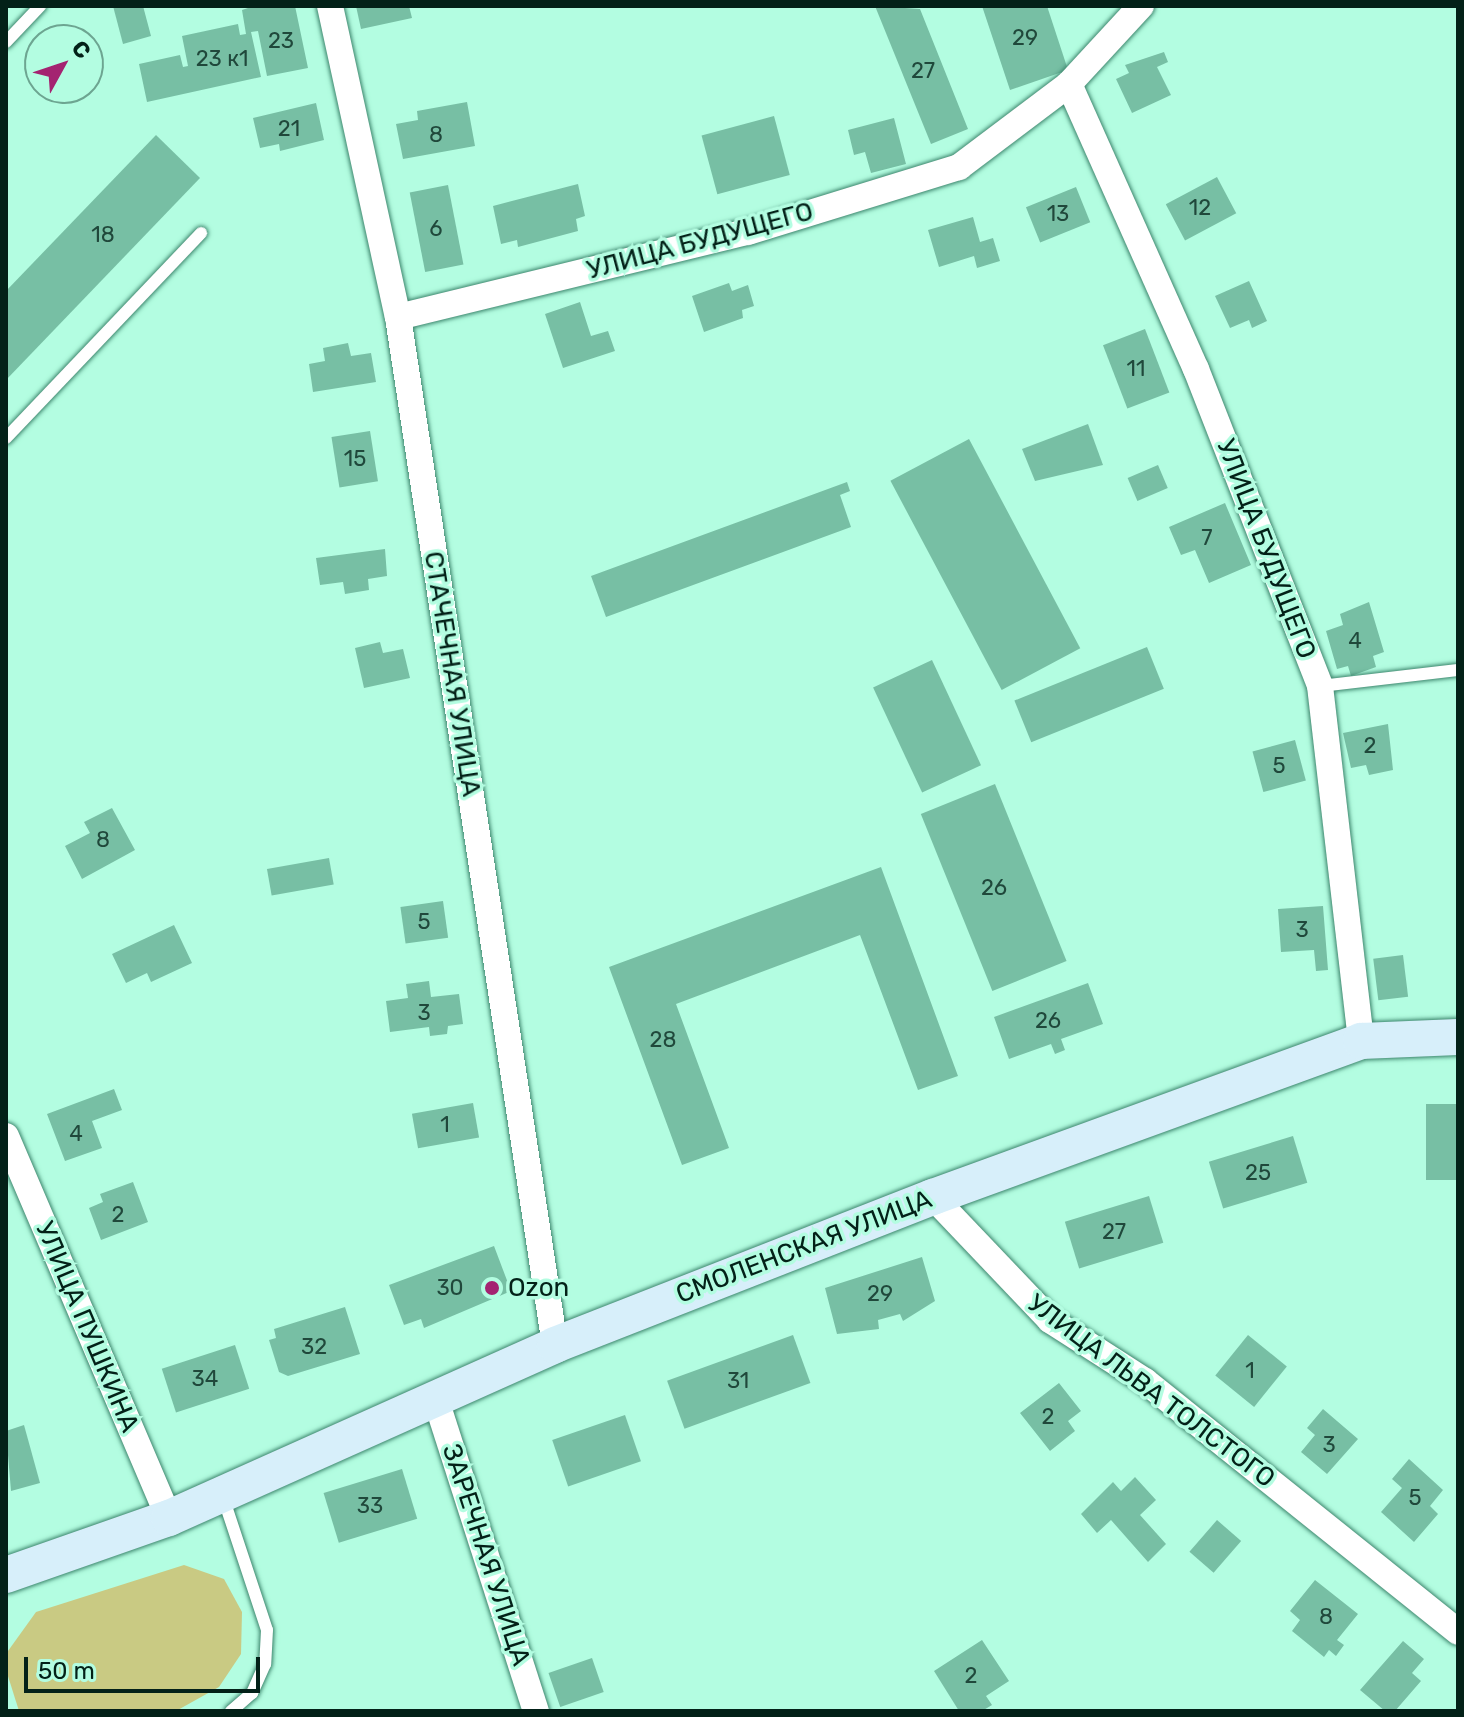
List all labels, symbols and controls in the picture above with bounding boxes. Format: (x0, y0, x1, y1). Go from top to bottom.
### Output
north arrow (24, 24, 104, 104)
house number: 29 (1012, 25, 1038, 51)
house number: 23 (268, 28, 294, 54)
text: С (66, 35, 97, 64)
house number: 23 к1 (196, 46, 248, 72)
house number: 27 (911, 58, 935, 84)
house number: 21 (278, 116, 300, 142)
house number: 8 (429, 122, 443, 148)
house number: 12 (1189, 195, 1211, 221)
street label: УЛИЦА БУДУЩЕГО (584, 196, 816, 286)
house number: 13 (1047, 201, 1069, 227)
house number: 6 (429, 216, 443, 242)
house number: 18 (91, 222, 115, 248)
house number: 11 (1127, 356, 1145, 382)
street label: УЛИЦА БУДУЩЕГО (1210, 435, 1322, 663)
house number: 15 (344, 446, 366, 472)
house number: 7 (1201, 525, 1213, 551)
street label: СТАЧЕЧНАЯ УЛИЦА (417, 549, 487, 799)
house number: 4 (1348, 628, 1362, 654)
house number: 2 (1364, 733, 1376, 759)
house number: 5 (1272, 753, 1286, 779)
house number: 8 (96, 827, 110, 853)
house number: 26 (981, 875, 1007, 901)
house number: 5 (417, 909, 431, 935)
house number: 3 (1295, 917, 1309, 943)
house number: 3 (417, 1000, 431, 1026)
house number: 26 (1035, 1008, 1061, 1034)
house number: 28 (650, 1027, 676, 1053)
house number: 1 (440, 1112, 450, 1138)
house number: 4 (69, 1121, 83, 1147)
house number: 25 (1245, 1160, 1271, 1186)
street label: СМОЛЕНСКАЯ УЛИЦА (672, 1184, 936, 1310)
house number: 2 (112, 1202, 124, 1228)
street label: УЛИЦА ПУШКИНА (29, 1217, 145, 1437)
house number: 27 (1102, 1219, 1126, 1245)
place label: Ozon (508, 1272, 569, 1304)
house number: 30 (436, 1275, 464, 1301)
marker: Ozon (483, 1279, 501, 1297)
house number: 29 (867, 1281, 893, 1307)
street label: УЛИЦА ЛЬВА ТОЛСТОГО (1021, 1288, 1281, 1494)
house number: 32 (301, 1334, 327, 1360)
house number: 1 (1245, 1358, 1255, 1384)
house number: 34 (192, 1366, 218, 1392)
house number: 31 (727, 1368, 749, 1394)
house number: 2 (1042, 1404, 1054, 1430)
house number: 3 (1322, 1432, 1336, 1458)
street label: ЗАРЕЧНАЯ УЛИЦА (435, 1440, 537, 1670)
house number: 5 (1408, 1485, 1422, 1511)
house number: 33 (357, 1493, 383, 1519)
house number: 8 (1319, 1604, 1333, 1630)
scale bar (28, 1641, 264, 1691)
text: 50 m (38, 1657, 95, 1685)
house number: 2 (965, 1663, 977, 1689)

